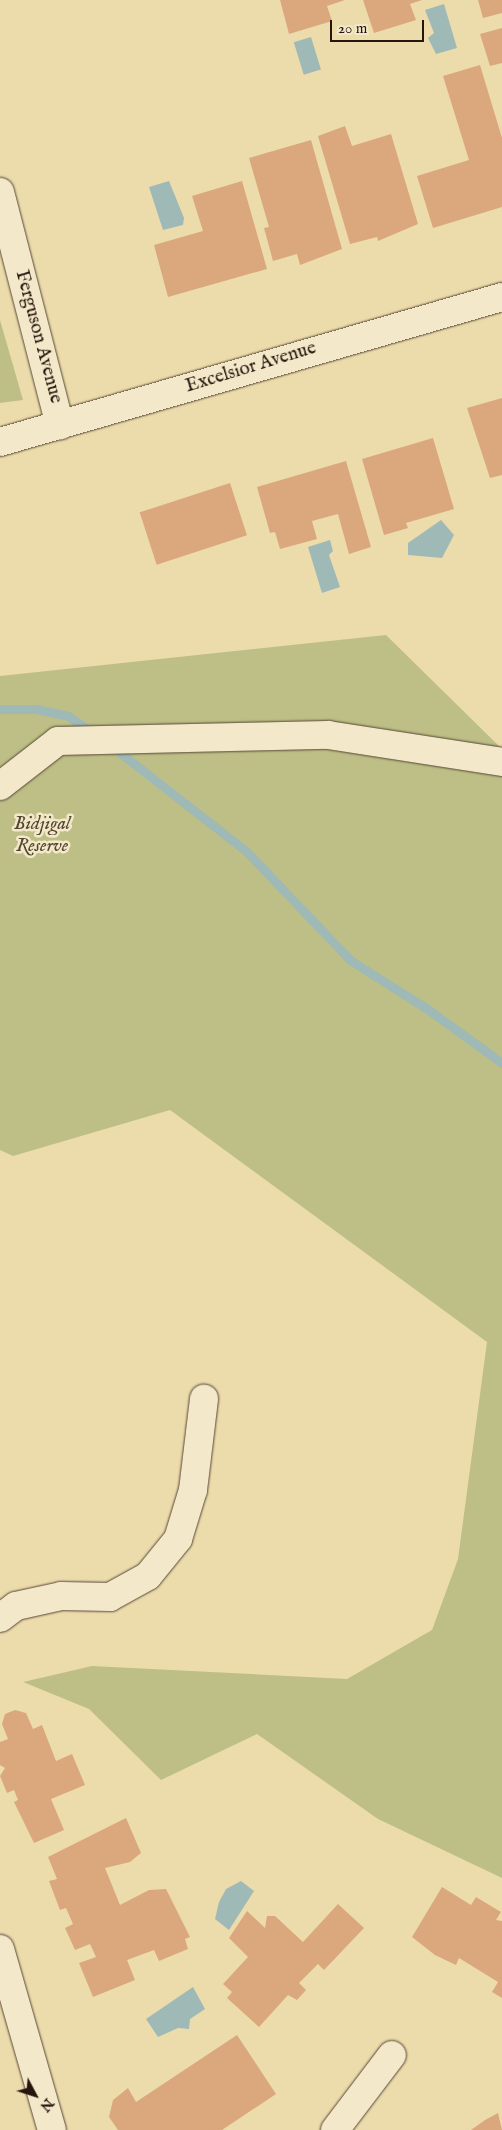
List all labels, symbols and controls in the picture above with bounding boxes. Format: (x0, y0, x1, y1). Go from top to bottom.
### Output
scale bar (332, 10, 426, 42)
text: 20 m (338, 19, 367, 38)
street label: Ferguson Avenue (9, 268, 67, 406)
street label: Excelsior Avenue (183, 337, 319, 399)
park label: Bidjigal Reserve (14, 814, 70, 858)
north arrow (10, 2070, 60, 2120)
text: N (36, 2094, 57, 2115)

